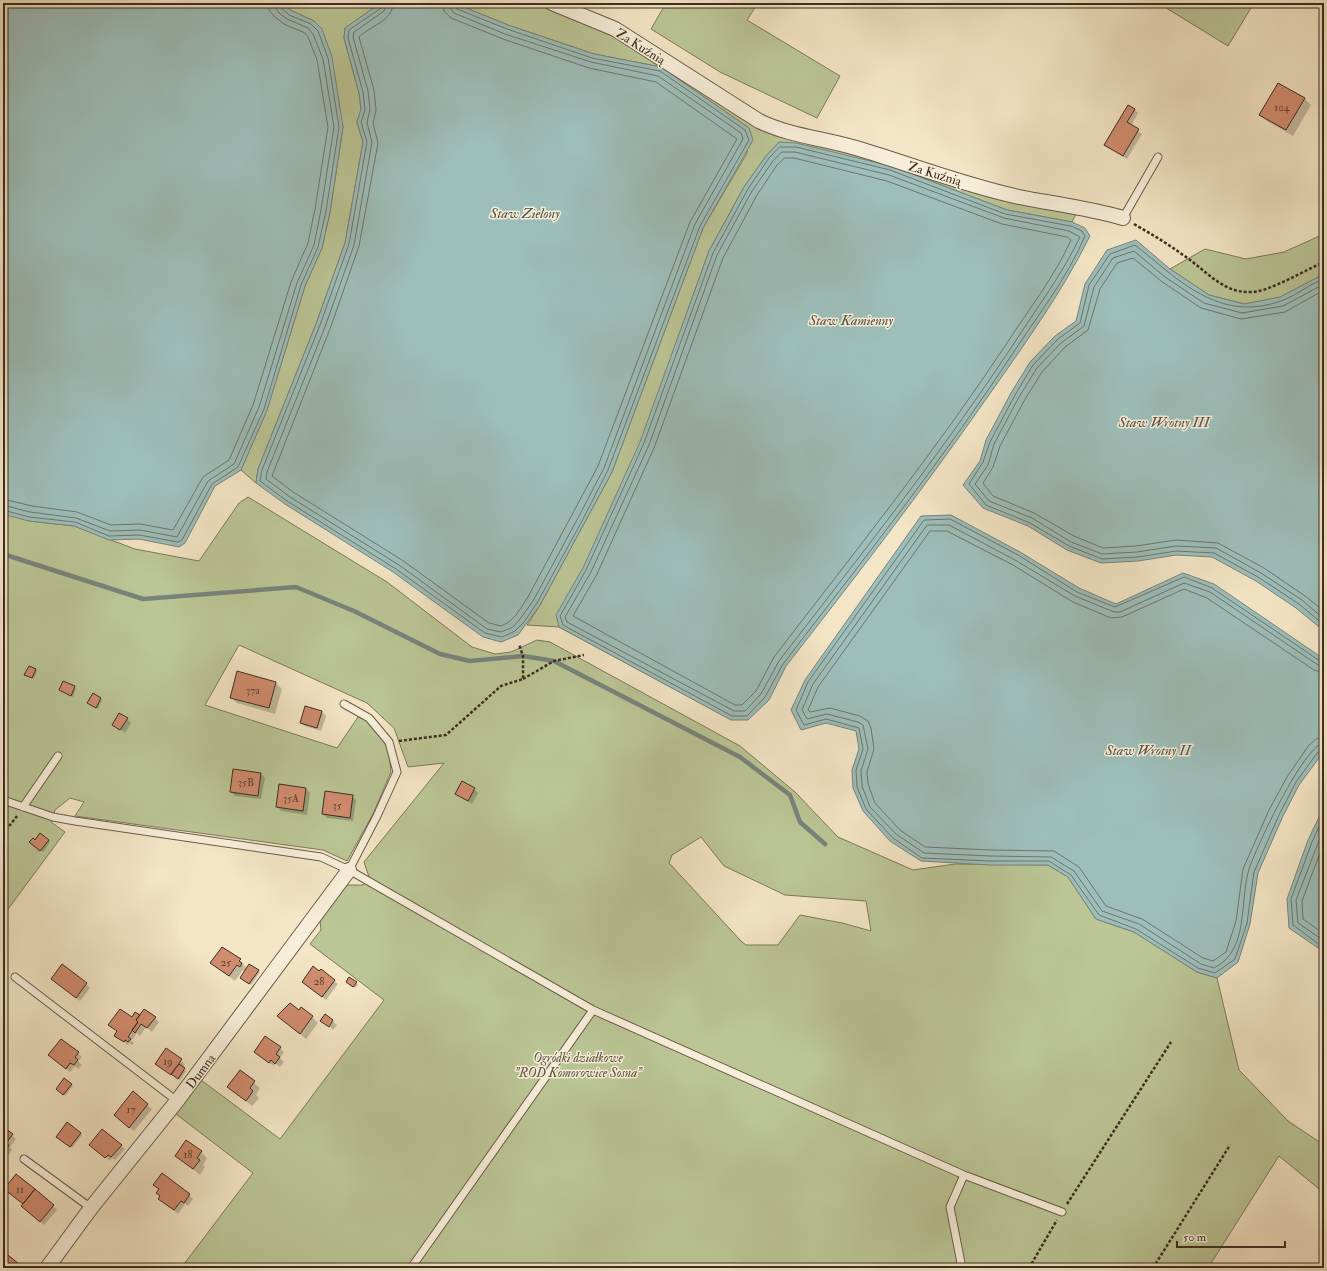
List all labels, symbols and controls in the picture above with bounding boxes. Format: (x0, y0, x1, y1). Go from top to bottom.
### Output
street label: Za Kuźnią (613, 25, 670, 69)
house number: 104 (1274, 101, 1291, 114)
street label: Za Kuźnią (906, 158, 965, 190)
water label: Staw Zielony (489, 205, 560, 222)
water label: Staw Kamienny (808, 312, 893, 329)
water label: Staw Wrotny III (1118, 414, 1212, 431)
house number: 37a (246, 684, 260, 697)
water label: Staw Wrotny II (1104, 742, 1193, 759)
house number: 35B (238, 776, 254, 789)
house number: 35A (283, 792, 299, 805)
house number: 35 (332, 799, 342, 812)
house number: 25 (221, 956, 231, 969)
house number: 28 (314, 975, 324, 988)
park label: Ogródki działkowe "ROD Komorowice Sosna" (514, 1050, 643, 1081)
street label: Dumna (183, 1051, 219, 1092)
house number: 19 (163, 1055, 173, 1068)
house number: 17 (127, 1103, 135, 1116)
house number: 18 (183, 1148, 193, 1161)
house number: 11 (16, 1183, 24, 1196)
scale bar (1177, 1223, 1285, 1249)
text: 50 m (1183, 1230, 1207, 1245)

